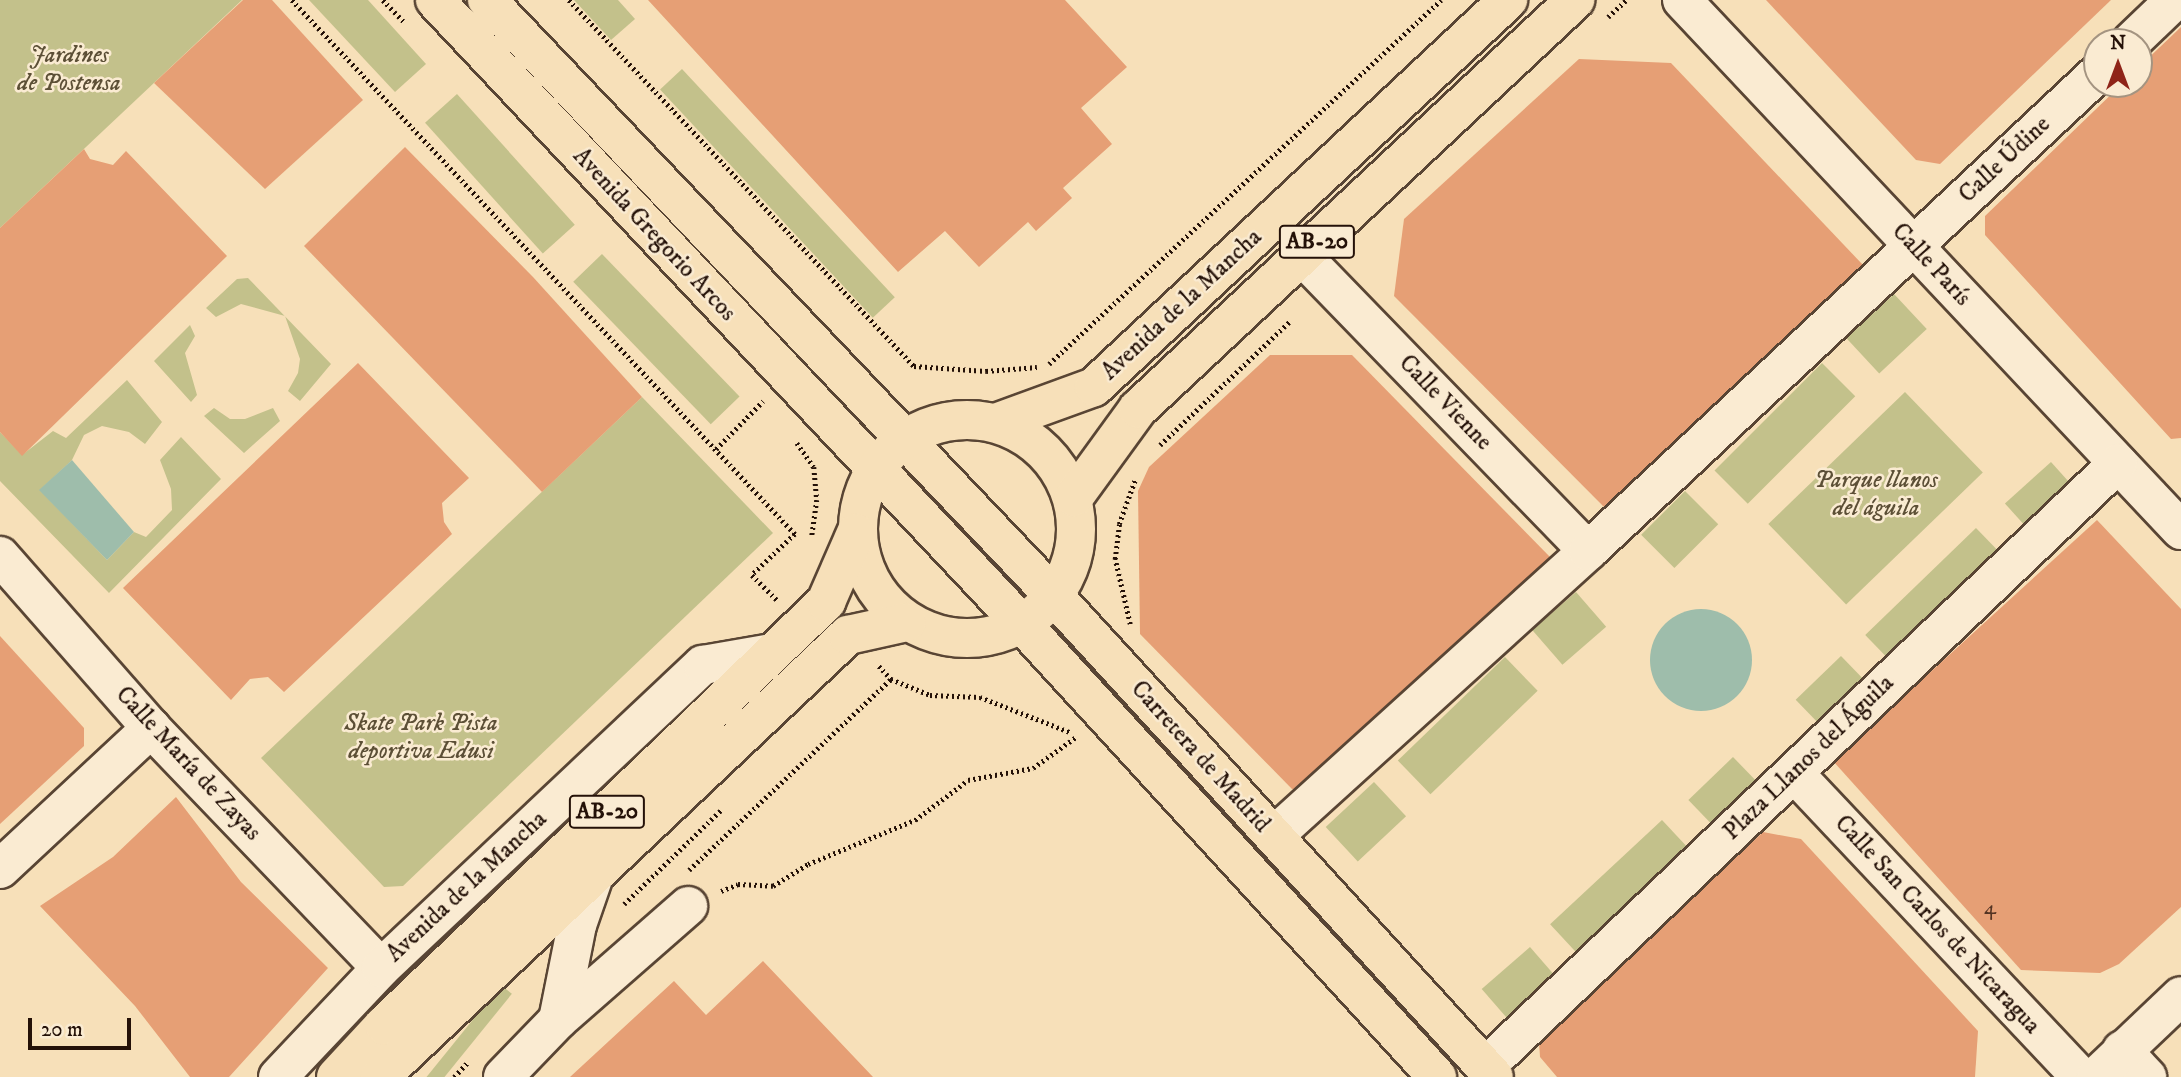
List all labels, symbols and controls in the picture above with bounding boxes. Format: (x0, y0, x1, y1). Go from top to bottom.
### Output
north arrow (2083, 28, 2153, 98)
text: N (2110, 32, 2126, 55)
park label: Jardines de Postensa (17, 42, 121, 98)
street label: Calle Údine (1953, 111, 2057, 209)
street label: Avenida Gregorio Arcos (566, 142, 742, 328)
street label: Calle París (1885, 218, 1977, 312)
road number: AB-20 (1278, 222, 1356, 262)
street label: Avenida de la Mancha (1096, 223, 1268, 387)
street label: Calle Vienne (1392, 349, 1498, 457)
park label: Parque llanos del águila (1814, 467, 1938, 523)
street label: Plaza Llanos del Águila (1718, 669, 1900, 847)
street label: Carretera de Madrid (1124, 675, 1276, 839)
street label: Calle María de Zayas (109, 681, 267, 847)
park label: Skate Park Pista deportiva Edusi (344, 710, 498, 766)
road number: AB-20 (568, 792, 646, 832)
street label: Avenida de la Mancha (381, 805, 553, 969)
street label: Calle San Carlos de Nicaragua (1828, 810, 2046, 1040)
house number: 4 (1984, 895, 1996, 921)
scale bar (32, 1004, 135, 1048)
text: 20 m (41, 1017, 83, 1043)

